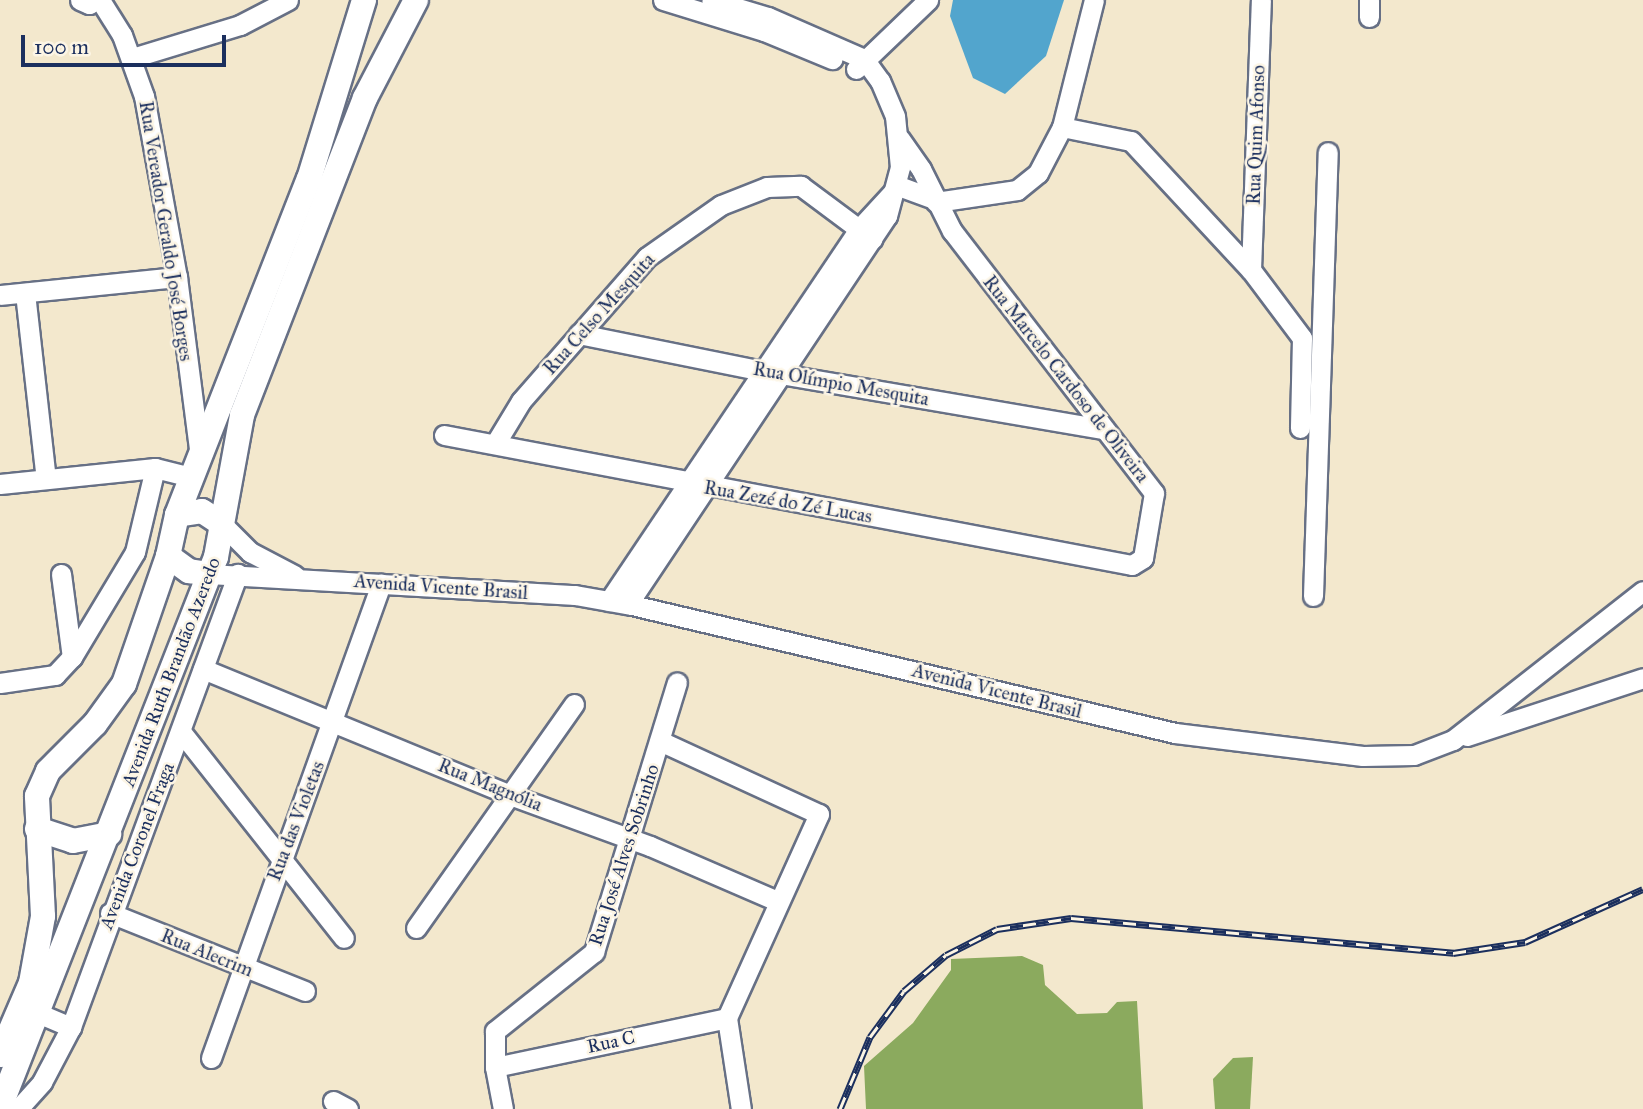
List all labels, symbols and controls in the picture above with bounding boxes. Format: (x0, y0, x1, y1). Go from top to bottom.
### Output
scale bar (24, 21, 229, 65)
text: 100 m (34, 34, 89, 60)
street label: Rua Quim Afonso (1242, 65, 1270, 205)
street label: Rua Vereador Geraldo José Borges (134, 99, 198, 363)
street label: Rua Celso Mesquita (538, 249, 660, 379)
street label: Rua Marcelo Cardoso de Oliveira (978, 271, 1154, 487)
street label: Rua Olímpio Mesquita (751, 357, 931, 411)
street label: Rua Zezé do Zé Lucas (702, 476, 874, 528)
street label: Avenida Ruth Brandão Azeredo (117, 554, 225, 790)
street label: Avenida Vicente Brasil (353, 570, 529, 604)
street label: Avenida Vicente Brasil (910, 659, 1084, 723)
street label: Rua Magnólia (435, 754, 545, 816)
street label: Rua das Violetas (263, 758, 329, 884)
street label: Avenida Coronel Fraga (95, 759, 179, 933)
street label: Rua José Alves Sobrinho (584, 761, 664, 949)
street label: Rua Alecrim (158, 924, 256, 982)
street label: Rua C (585, 1026, 637, 1058)

